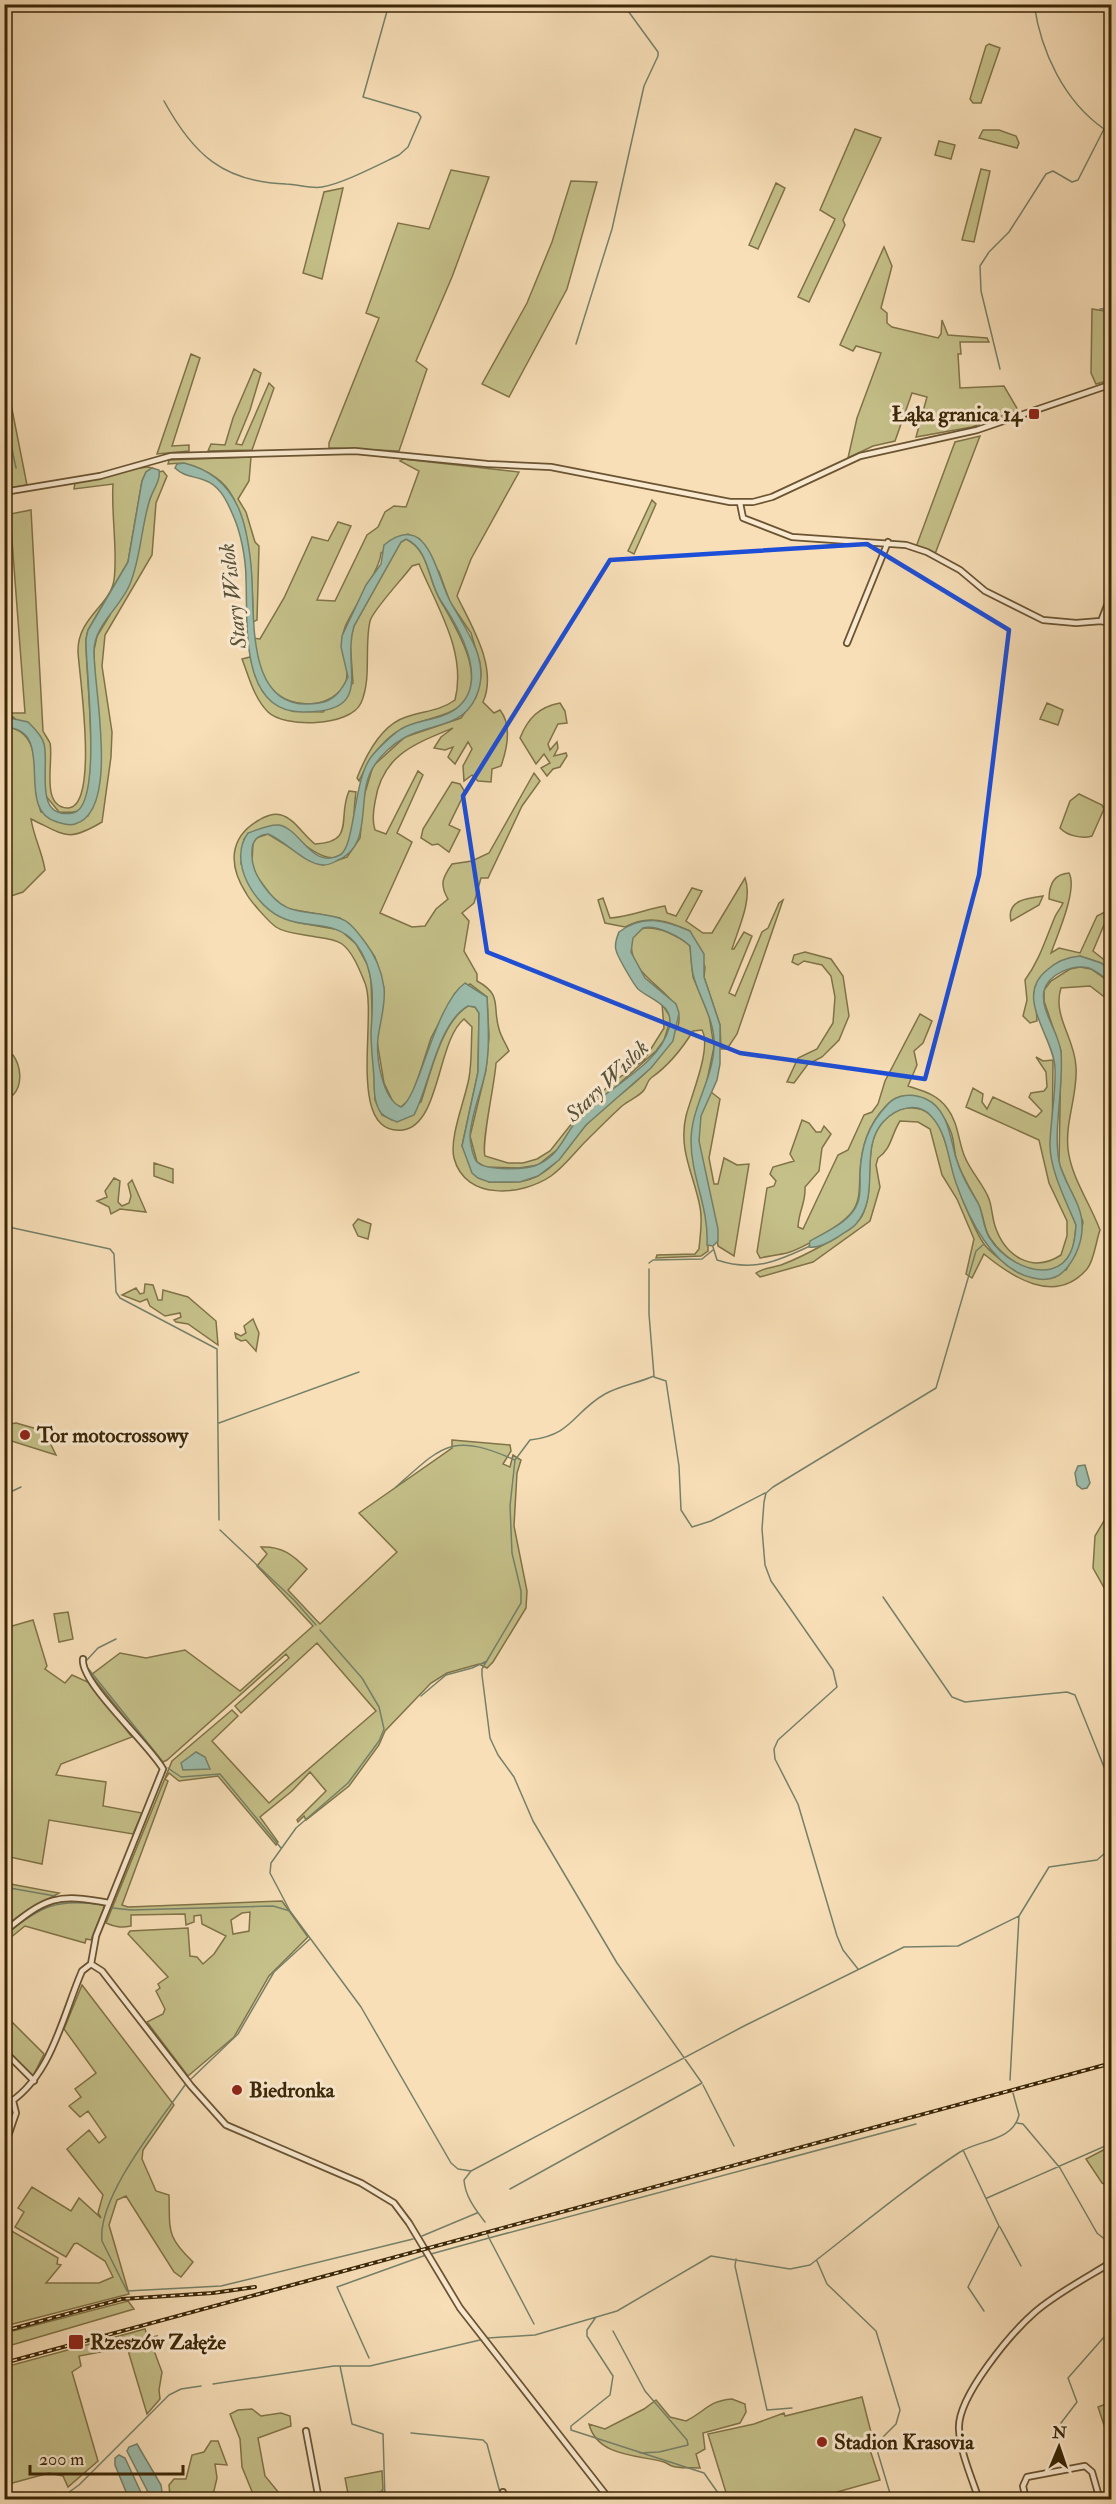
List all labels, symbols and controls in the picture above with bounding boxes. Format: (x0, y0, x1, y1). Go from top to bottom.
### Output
place label: Łąka granica 14 (892, 401, 1024, 428)
marker: Łąka granica 14 (1027, 407, 1041, 421)
water label: Stary Wislok (213, 542, 253, 651)
water label: Stary Wislok (558, 1034, 655, 1129)
place label: Tor motocrossowy (36, 1422, 189, 1449)
marker: Tor motocrossowy (18, 1428, 32, 1442)
place label: Biedronka (249, 2077, 336, 2104)
marker: Biedronka (230, 2083, 244, 2097)
place label: Rzeszów Załęże (90, 2329, 226, 2356)
marker: Rzeszów Załęże (67, 2333, 85, 2351)
north arrow (1029, 2417, 1089, 2477)
text: N (1051, 2423, 1068, 2443)
place label: Stadion Krasovia (834, 2429, 975, 2456)
marker: Stadion Krasovia (815, 2435, 829, 2449)
scale bar (30, 2438, 183, 2476)
text: 200 m (39, 2448, 84, 2471)

